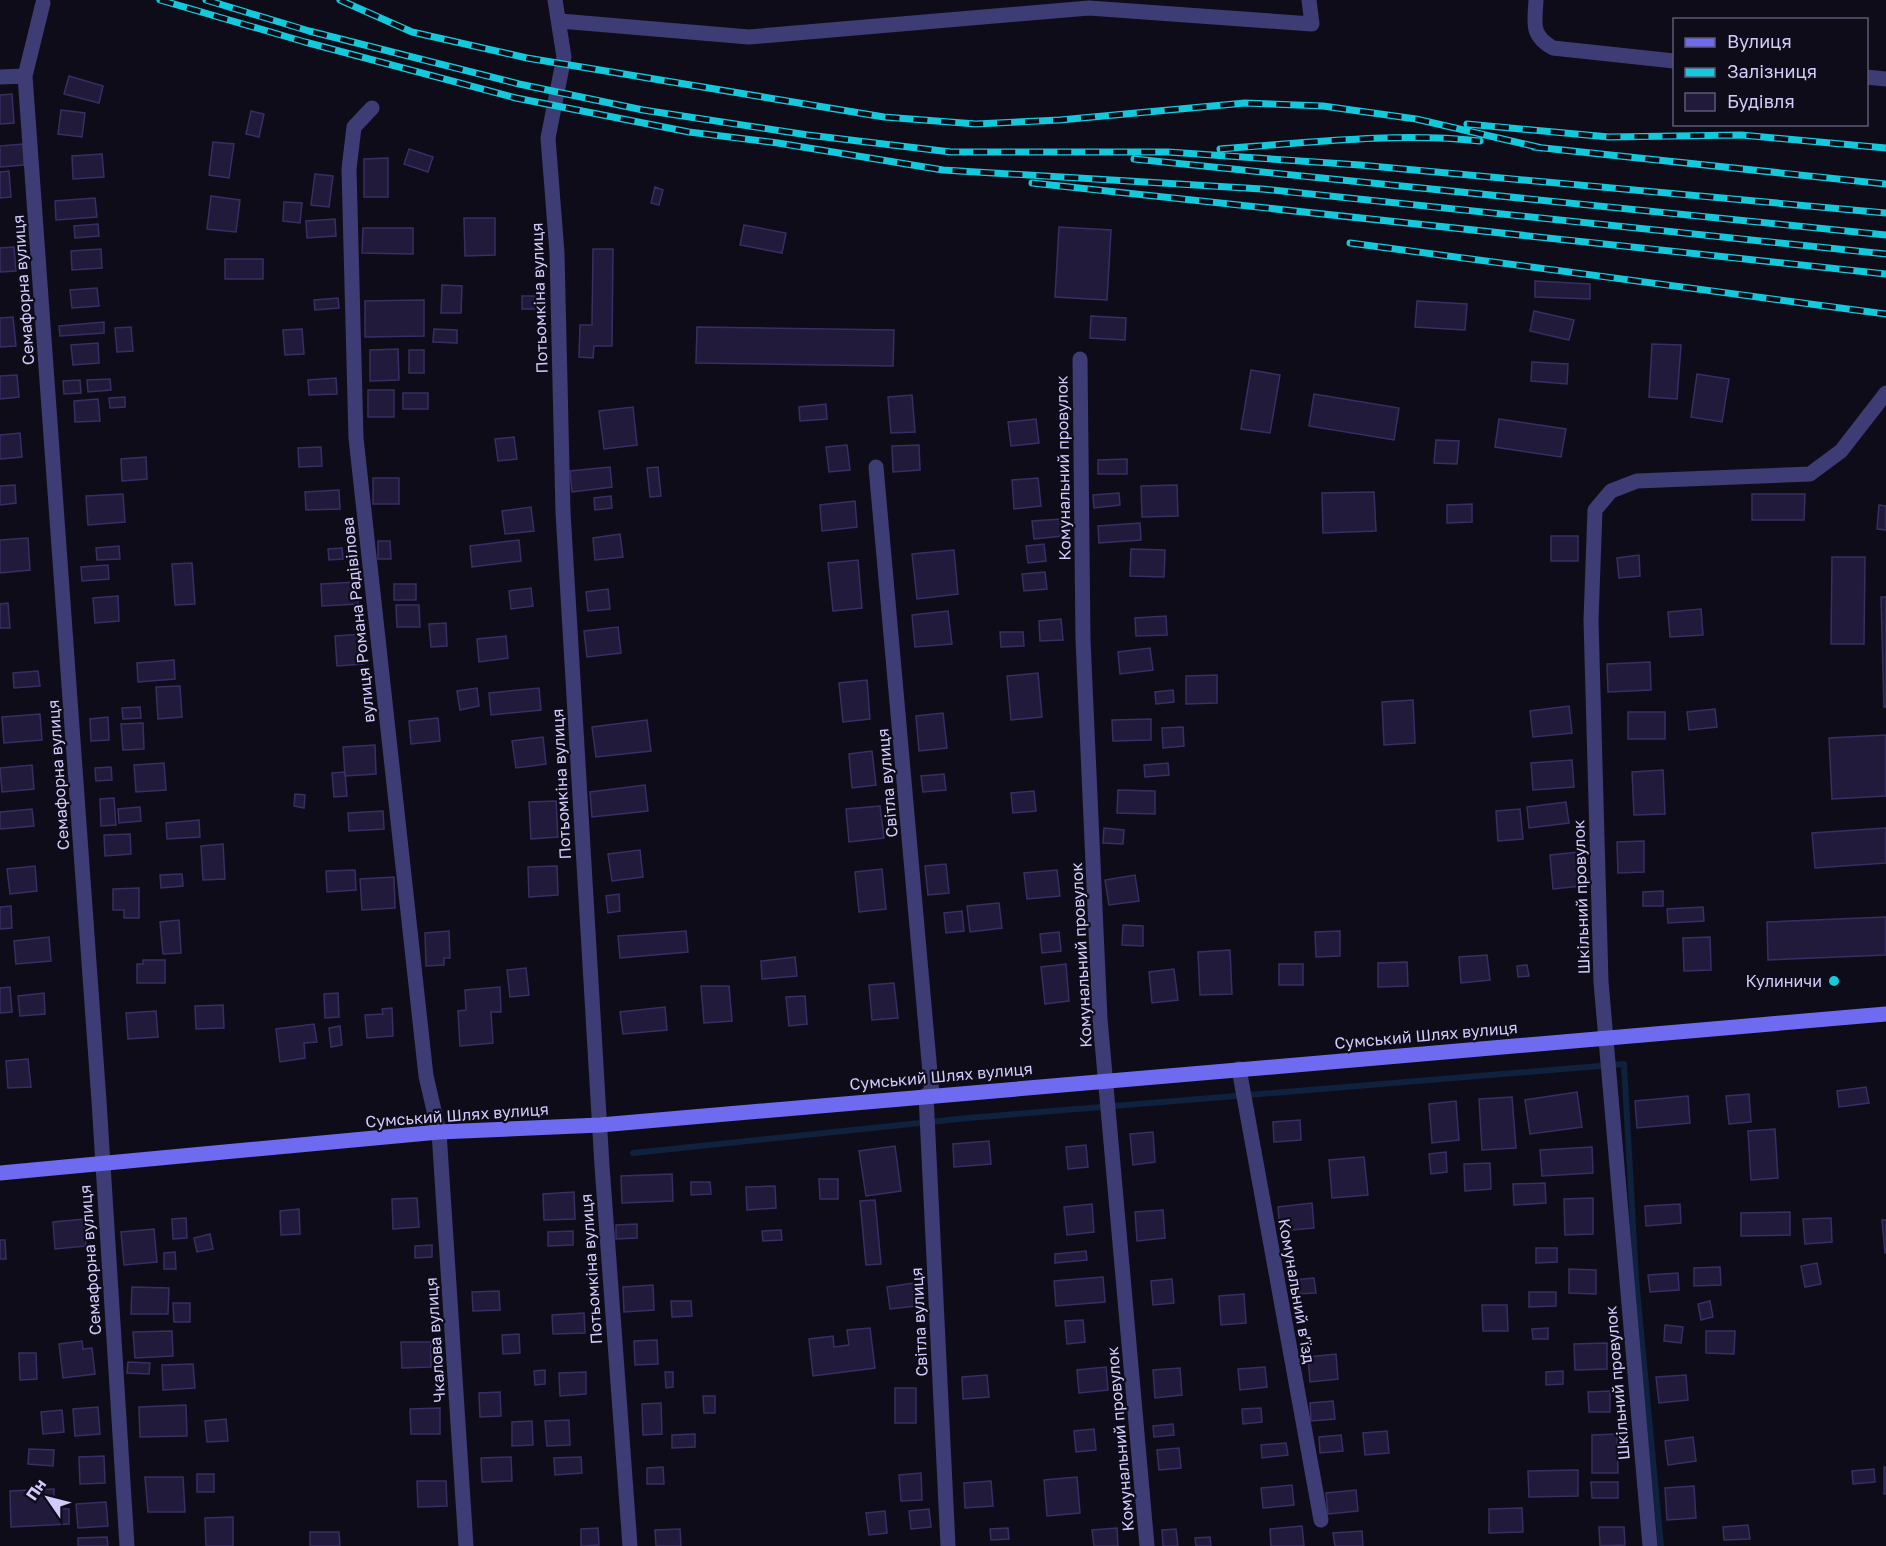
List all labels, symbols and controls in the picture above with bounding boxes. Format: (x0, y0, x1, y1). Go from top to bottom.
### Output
legend (1673, 18, 1868, 126)
text: Вулиця (1727, 30, 1792, 52)
text: Залізниця (1727, 60, 1817, 82)
text: Будівля (1727, 90, 1795, 112)
street label: Семафорна вулиця (8, 214, 38, 366)
street label: Потьомкіна вулиця (526, 222, 552, 374)
street label: Комунальний провулок (1051, 375, 1075, 561)
street label: вулиця Романа Радівілова (337, 516, 379, 724)
street label: Семафорна вулиця (43, 699, 73, 851)
street label: Потьомкіна вулиця (547, 708, 575, 860)
street label: Світла вулиця (872, 728, 902, 838)
street label: Шкільний провулок (1568, 819, 1594, 975)
street label: Комунальний провулок (1066, 862, 1096, 1048)
place label: Кулиничи (1746, 971, 1822, 991)
marker: Кулиничи (1827, 974, 1841, 988)
street label: Сумський Шлях вулиця (1334, 1017, 1518, 1053)
street label: Сумський Шлях вулиця (849, 1058, 1033, 1094)
street label: Сумський Шлях вулиця (365, 1099, 549, 1131)
street label: Семафорна вулиця (75, 1184, 105, 1336)
street label: Потьомкіна вулиця (576, 1193, 606, 1345)
street label: Комунальний в’їзд (1274, 1217, 1320, 1365)
street label: Світла вулиця (906, 1267, 932, 1377)
street label: Чкалова вулиця (421, 1277, 449, 1403)
street label: Шкільний провулок (1600, 1305, 1634, 1461)
street label: Комунальний провулок (1102, 1346, 1138, 1532)
north arrow (18, 1468, 78, 1528)
text: Пн (21, 1475, 50, 1504)

